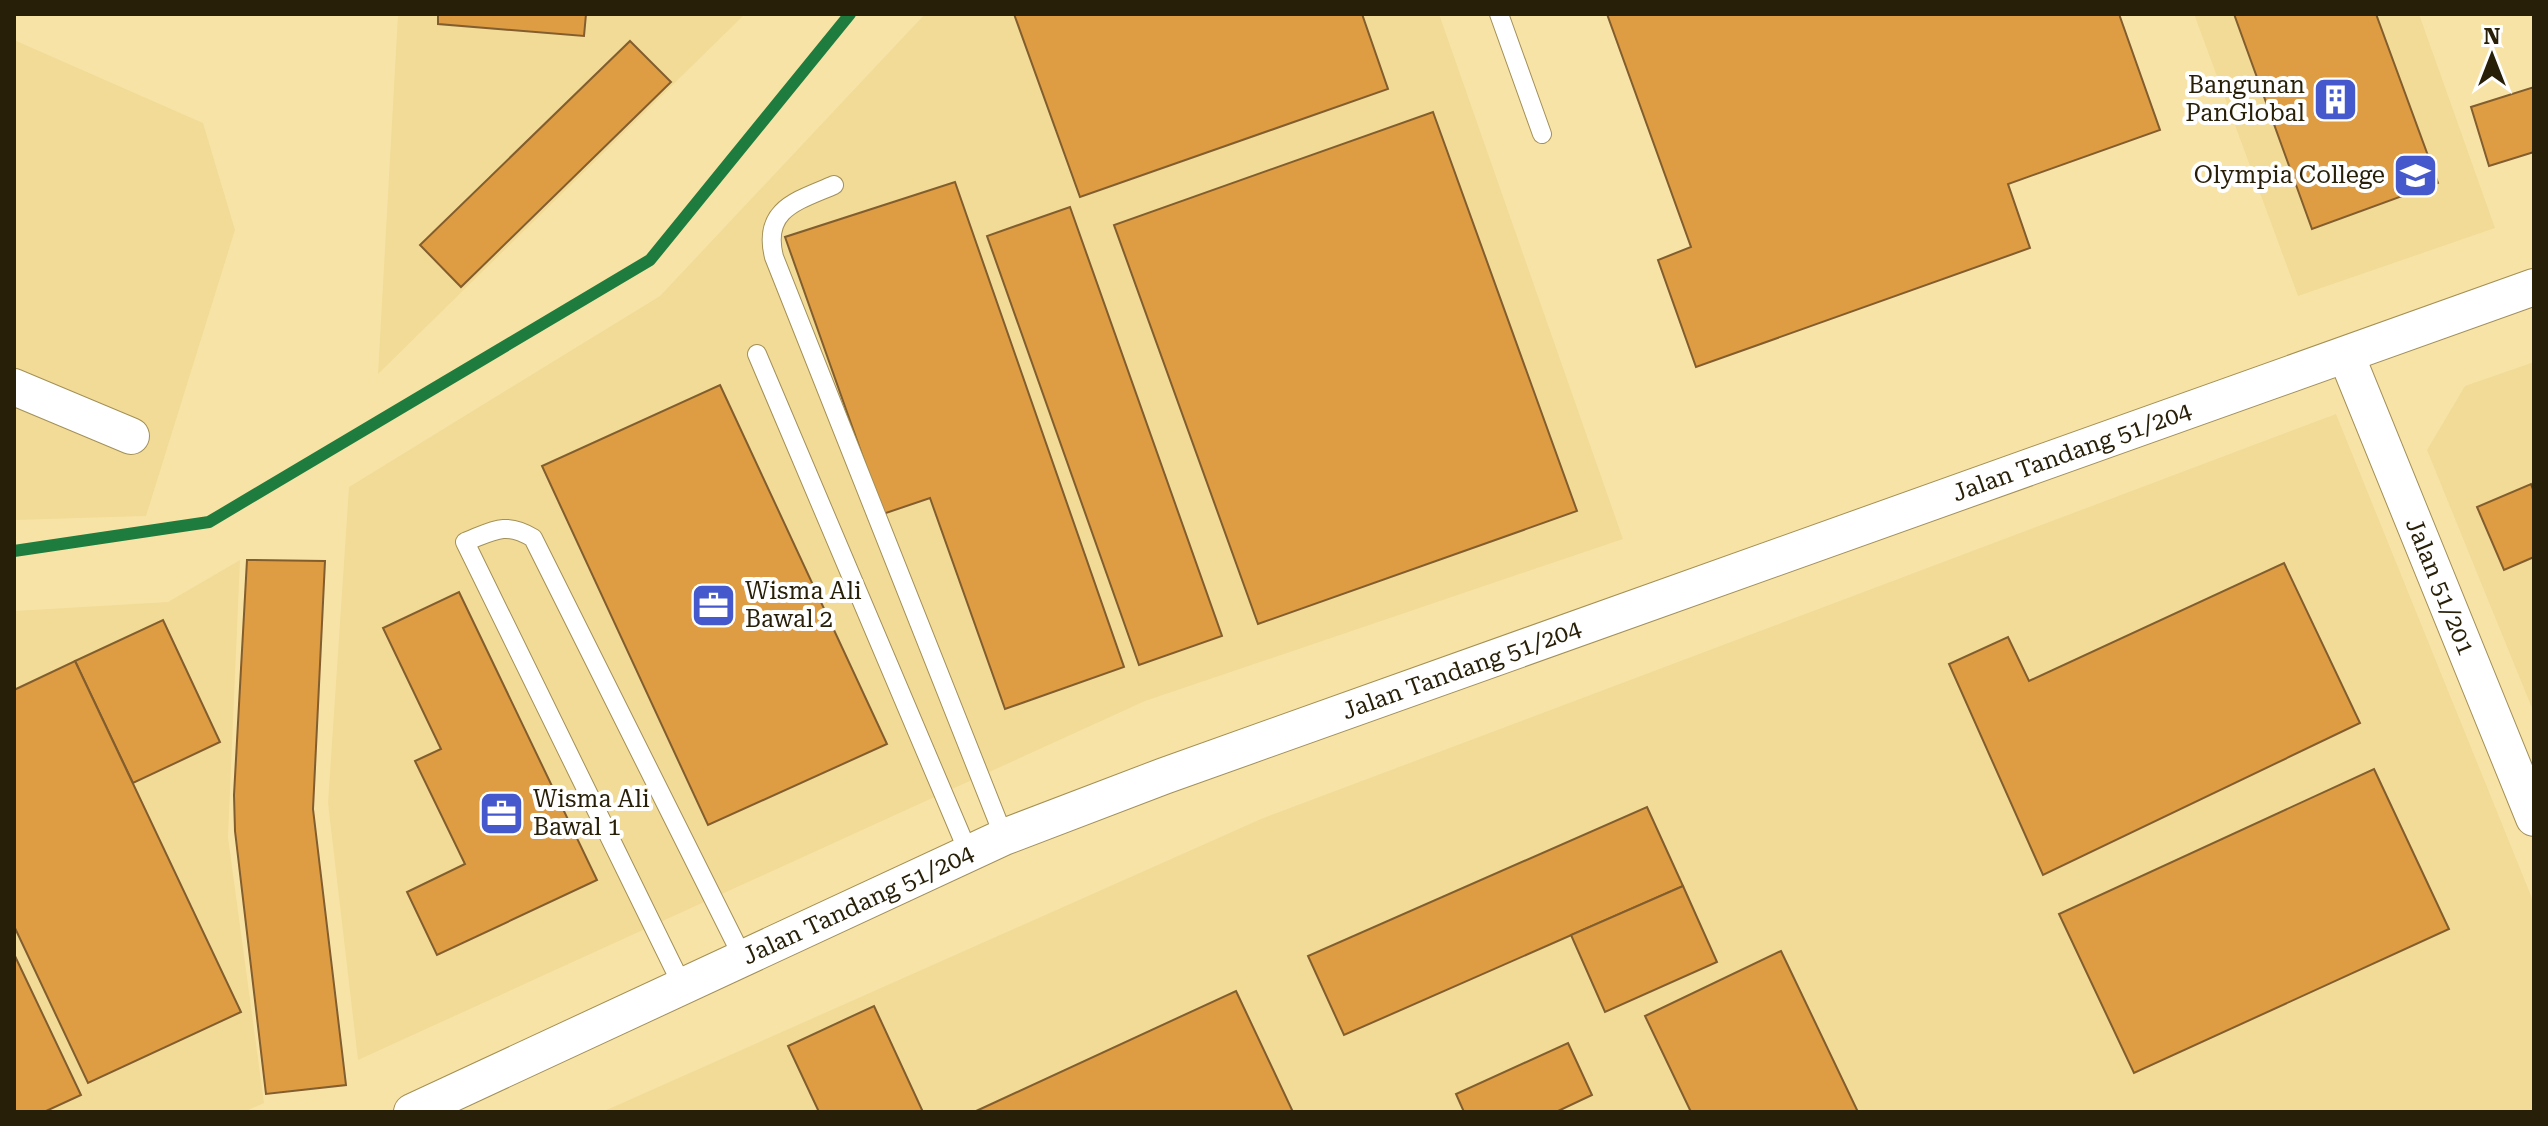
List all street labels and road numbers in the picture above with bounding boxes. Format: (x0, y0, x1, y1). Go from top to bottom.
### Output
street label: Jalan Tandang 51/204 (1949, 396, 2196, 507)
street label: Jalan 51/201 (2400, 514, 2480, 659)
street label: Jalan Tandang 51/204 (1338, 614, 1585, 725)
street label: Jalan Tandang 51/204 (738, 839, 979, 970)

